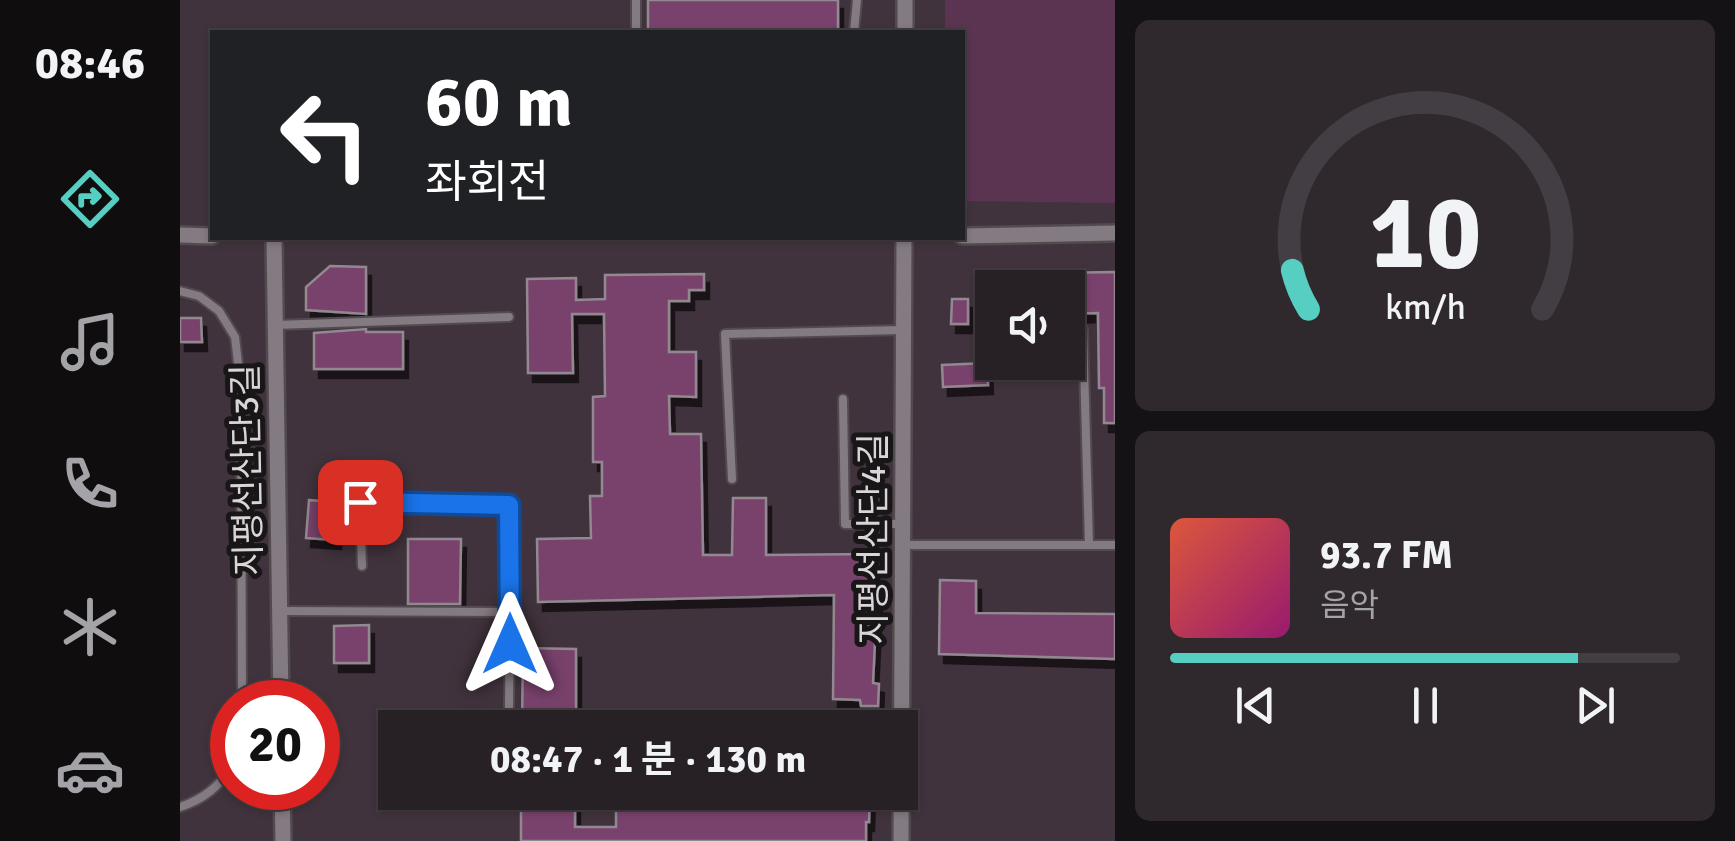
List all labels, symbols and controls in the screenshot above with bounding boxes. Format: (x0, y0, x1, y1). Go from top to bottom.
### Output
text: 08:46 (35, 36, 145, 91)
text: 60 m (425, 59, 573, 145)
icon: left (260, 70, 390, 200)
text: 좌회전 (425, 155, 549, 210)
icon: directions (55, 164, 125, 234)
text: 10 (1369, 169, 1481, 297)
map controls (975, 270, 1085, 380)
button: sound (975, 270, 1085, 380)
text: km/h (1385, 285, 1465, 329)
icon: music (55, 307, 125, 377)
street label: 지평선산단3길 (224, 364, 271, 576)
street label: 지평선산단4길 (852, 433, 895, 645)
icon: phone (55, 449, 125, 519)
pin (318, 460, 403, 545)
icon: arrive (333, 475, 388, 530)
text: 93.7 FM (1320, 532, 1453, 579)
text: 음악 (1320, 586, 1379, 625)
icon: climate (55, 592, 125, 662)
position arrow (458, 592, 562, 696)
icon: previous (1228, 678, 1283, 733)
icon: pause (1398, 678, 1453, 733)
icon: next (1568, 678, 1623, 733)
speed limit sign: 20 (210, 680, 340, 810)
icon: car (55, 735, 125, 805)
text: 08:47 · 1 분 · 130 m (490, 736, 806, 783)

